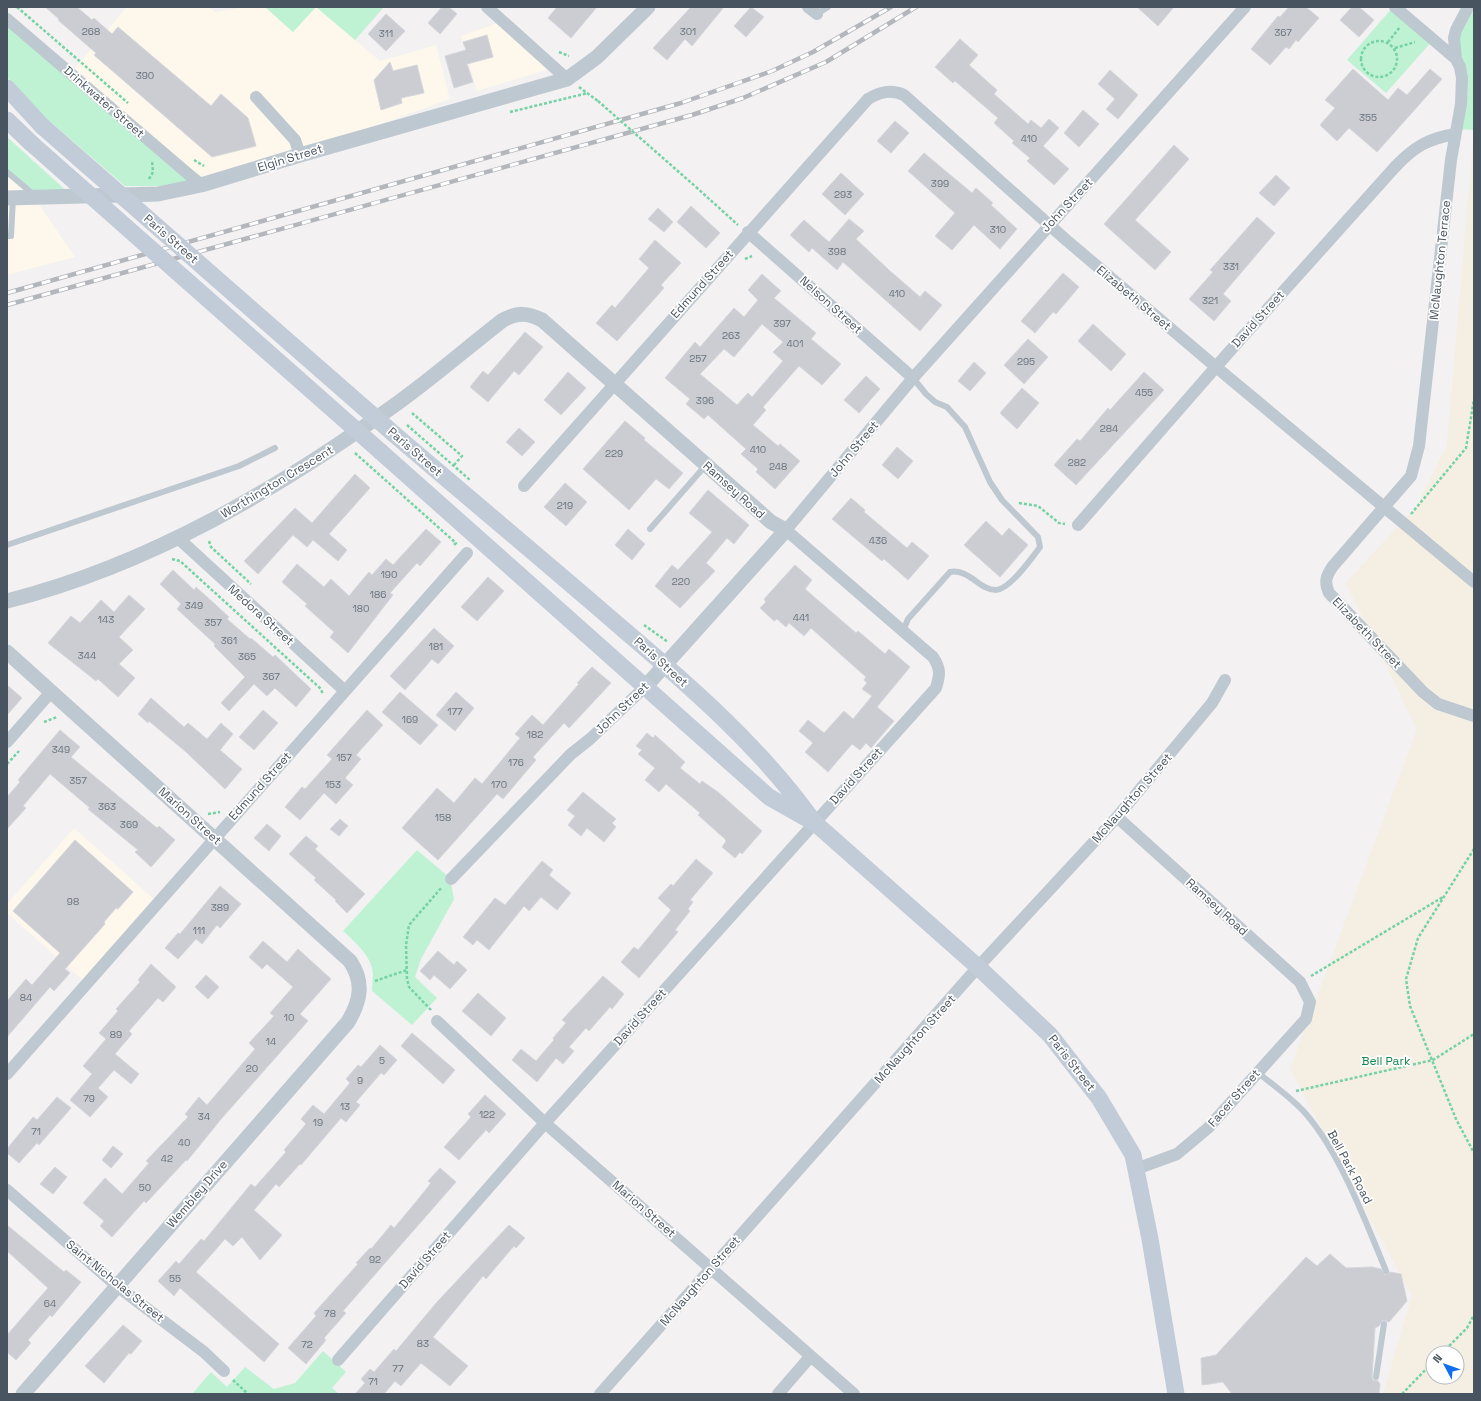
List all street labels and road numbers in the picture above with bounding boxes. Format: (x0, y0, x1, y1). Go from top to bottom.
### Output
street label: Drinkwater Street (60, 63, 148, 141)
street label: Elgin Street (255, 140, 325, 176)
street label: John Street (1038, 174, 1096, 236)
street label: McNaughton Terrace (1426, 199, 1454, 321)
street label: Paris Street (140, 211, 202, 267)
street label: Edmund Street (667, 246, 737, 322)
street label: Elizabeth Street (1093, 262, 1175, 334)
street label: Nelson Street (796, 273, 866, 337)
street label: David Street (1228, 287, 1288, 351)
street label: John Street (826, 418, 882, 480)
street label: Paris Street (384, 424, 446, 480)
street label: Worthington Crescent (218, 442, 336, 522)
street label: Ramsey Road (700, 458, 768, 522)
street label: Medora Street (225, 581, 297, 649)
street label: Elizabeth Street (1329, 594, 1405, 672)
street label: Paris Street (631, 633, 691, 691)
street label: John Street (592, 678, 652, 738)
street label: David Street (826, 744, 886, 808)
street label: Edmund Street (225, 748, 295, 824)
street label: McNaughton Street (1088, 750, 1176, 846)
street label: Marion Street (155, 784, 225, 848)
street label: Ramsey Road (1183, 875, 1251, 939)
street label: David Street (610, 985, 670, 1049)
street label: McNaughton Street (871, 991, 959, 1087)
street label: Paris Street (1045, 1031, 1099, 1095)
street label: Facer Street (1204, 1066, 1264, 1130)
street label: Bell Park Road (1324, 1127, 1376, 1207)
street label: Wembley Drive (163, 1157, 231, 1231)
street label: Marion Street (609, 1177, 679, 1241)
street label: David Street (396, 1228, 454, 1292)
street label: McNaughton Street (656, 1233, 744, 1329)
street label: Saint Nicholas Street (63, 1236, 167, 1326)

